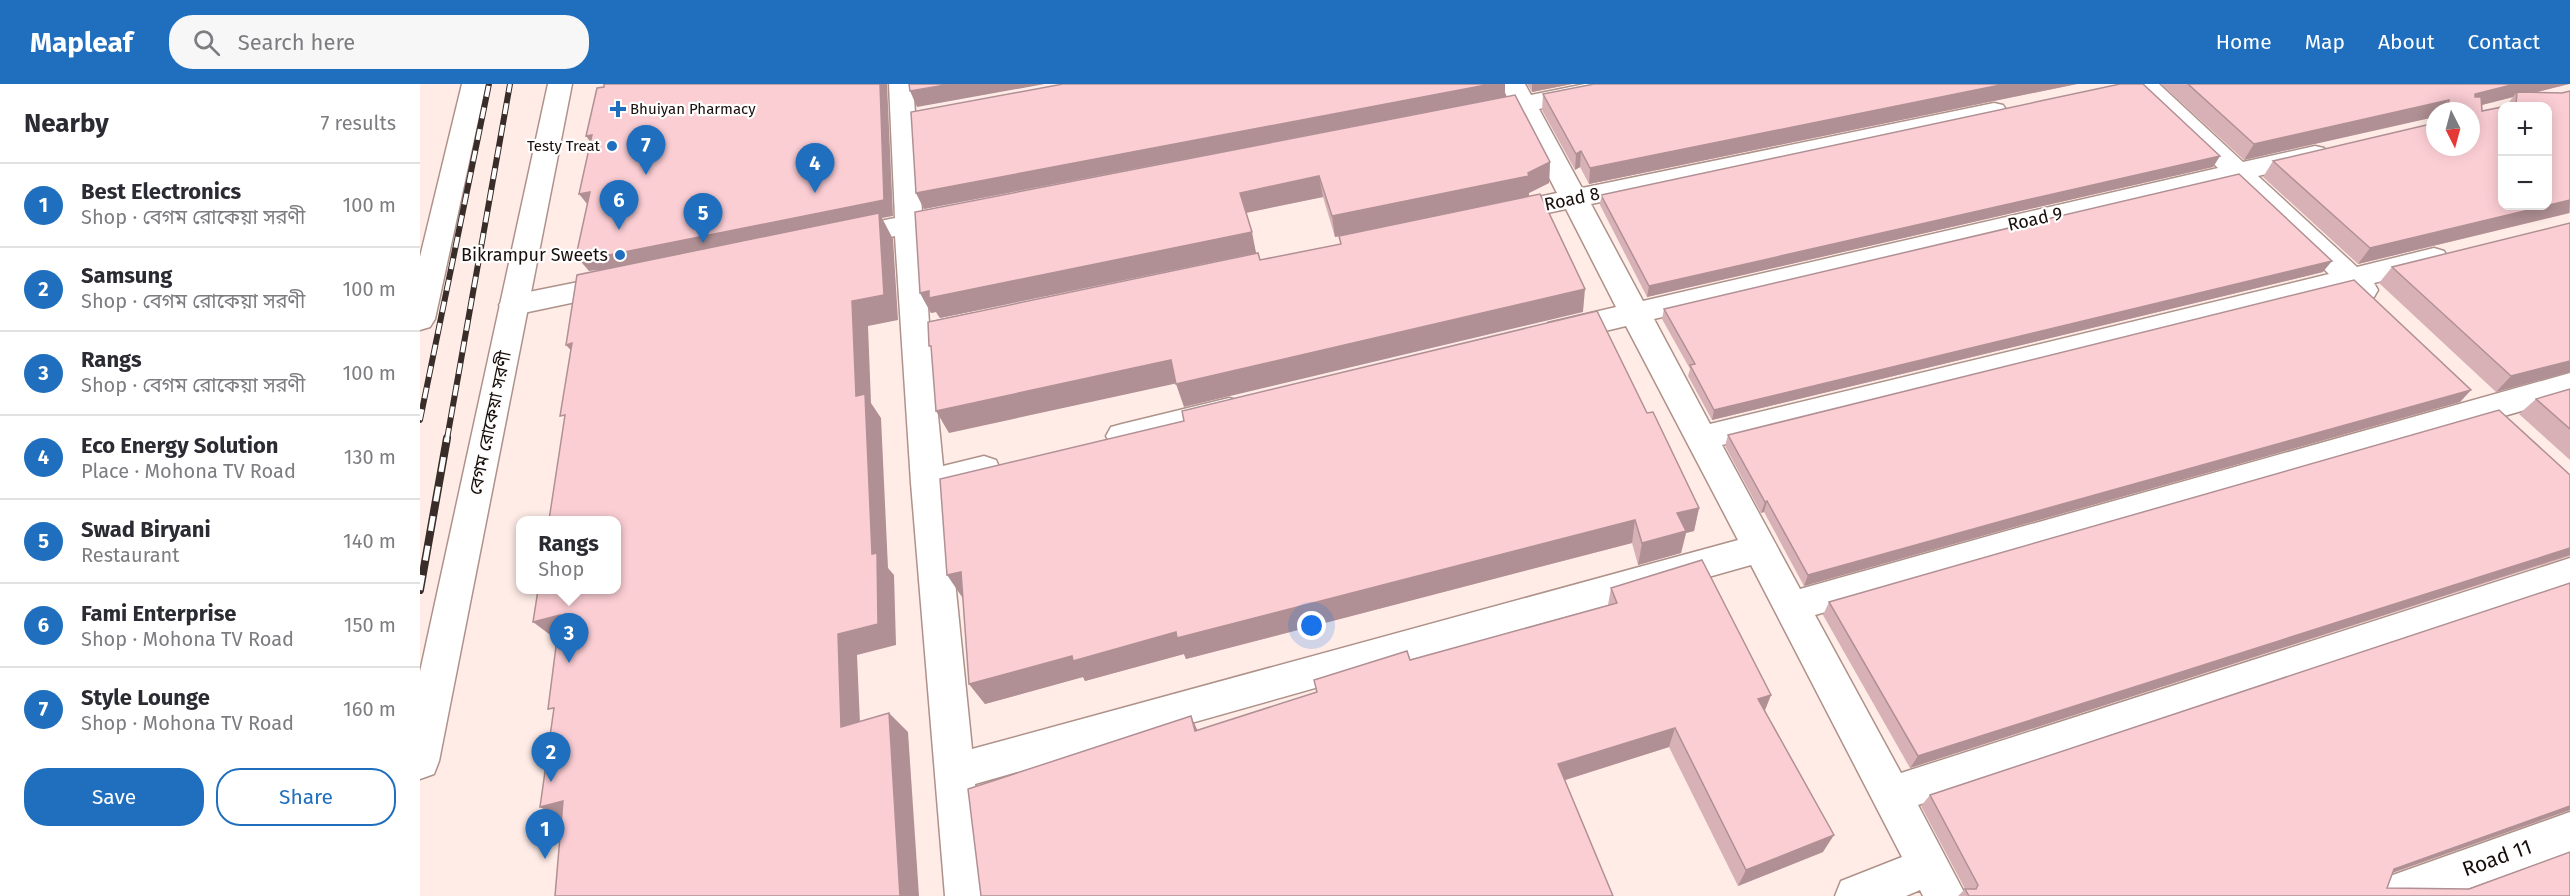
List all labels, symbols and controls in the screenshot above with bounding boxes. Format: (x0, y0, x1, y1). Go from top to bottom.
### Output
search box (169, 15, 589, 69)
text: Mapleaf (30, 26, 133, 59)
icon: search (190, 26, 223, 59)
text: Search here (238, 29, 355, 56)
text: Home (2216, 29, 2272, 55)
text: Map (2305, 29, 2345, 55)
text: About (2378, 29, 2435, 55)
text: Contact (2468, 29, 2540, 55)
place label: Bhuiyan Pharmacy (630, 100, 756, 118)
marker: Bhuiyan Pharmacy (611, 102, 625, 116)
north arrow (2426, 102, 2480, 156)
map controls (2498, 102, 2552, 210)
button: + (2498, 102, 2552, 156)
text: Nearby (24, 108, 109, 139)
text: 7 results (320, 111, 396, 135)
pin: 7 (626, 126, 666, 175)
place label: Testy Treat (527, 137, 601, 155)
marker: Testy Treat (605, 139, 619, 153)
pin: 4 (796, 144, 834, 193)
button: − (2498, 156, 2552, 210)
text: Best Electronics (81, 178, 241, 205)
pin: 6 (600, 180, 638, 230)
street label: Road 8 (1542, 182, 1602, 216)
text: 1 (39, 193, 48, 217)
text: 100 m (343, 193, 396, 217)
pin: 5 (684, 194, 722, 243)
street label: Road 9 (2005, 202, 2065, 236)
text: Shop · বেগম রোকেয়া সরণী (81, 205, 305, 229)
place label: Bikrampur Sweets (461, 244, 608, 266)
marker: Bikrampur Sweets (613, 248, 627, 262)
text: Samsung (81, 262, 172, 289)
text: 2 (38, 277, 49, 301)
text: 100 m (343, 277, 396, 301)
text: Shop · বেগম রোকেয়া সরণী (81, 289, 305, 313)
text: Rangs (81, 346, 142, 373)
street label: বেগম রোকেয়া সরণী (464, 349, 516, 497)
text: 3 (38, 361, 49, 385)
text: 100 m (343, 361, 396, 385)
text: Shop · বেগম রোকেয়া সরণী (81, 373, 305, 397)
text: Eco Energy Solution (81, 432, 279, 459)
text: 4 (38, 445, 49, 469)
text: 130 m (344, 445, 396, 469)
text: Place · Mohona TV Road (81, 459, 296, 483)
text: Swad Biryani (81, 516, 211, 543)
popup (516, 516, 621, 594)
text: 5 (38, 529, 49, 553)
text: 140 m (343, 529, 396, 553)
text: Rangs (538, 530, 599, 557)
text: Restaurant (81, 543, 179, 567)
text: Shop (538, 557, 584, 581)
text: Fami Enterprise (81, 600, 237, 627)
your location (1297, 611, 1326, 640)
text: 6 (38, 613, 49, 637)
text: 150 m (344, 613, 396, 637)
pin: 3 (550, 614, 588, 663)
text: Shop · Mohona TV Road (81, 627, 294, 651)
text: Style Lounge (81, 684, 210, 711)
text: 7 (39, 697, 48, 721)
text: 160 m (343, 697, 396, 721)
text: Shop · Mohona TV Road (81, 711, 294, 735)
pin: 2 (532, 732, 570, 782)
button: Save (24, 768, 204, 826)
button: Share (216, 768, 396, 826)
pin: 1 (526, 810, 564, 859)
street label: Road 11 (2459, 833, 2535, 883)

